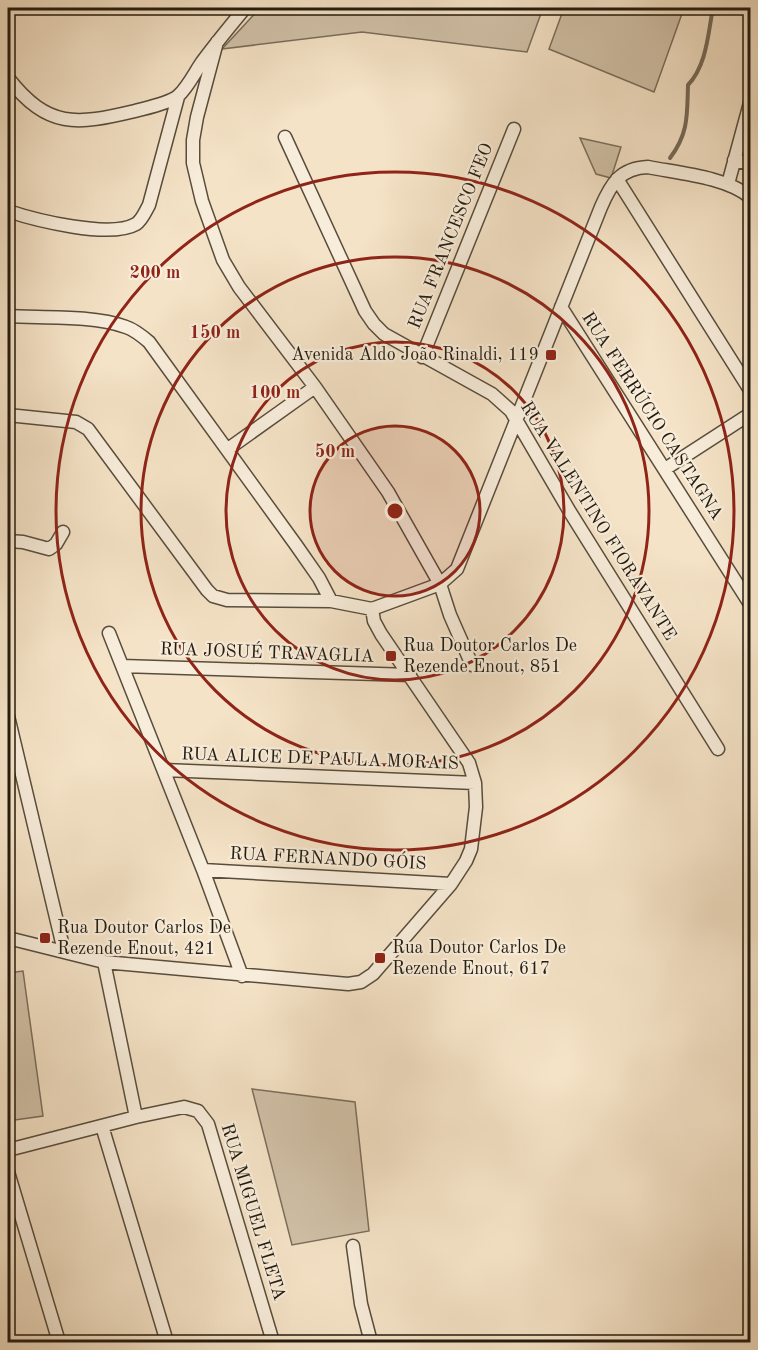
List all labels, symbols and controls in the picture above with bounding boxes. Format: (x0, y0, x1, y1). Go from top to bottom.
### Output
street label: RUA FRANCESCO FEO (405, 141, 497, 331)
text: 200 m (130, 264, 180, 282)
street label: RUA FERRÚCIO CASTAGNA (578, 306, 730, 523)
text: 150 m (190, 324, 240, 342)
place label: Avenida Aldo João Rinaldi, 119 (291, 346, 539, 364)
marker: Avenida Aldo João Rinaldi, 119 (544, 348, 558, 362)
text: 100 m (250, 384, 300, 402)
street label: RUA VALENTINO FIORAVANTE (517, 398, 679, 644)
text: 50 m (315, 443, 355, 461)
centre of rings (385, 501, 405, 521)
street label: RUA JOSUÉ TRAVAGLIA (160, 636, 375, 666)
place label: Rua Doutor Carlos De Rezende Enout, 851 (403, 637, 577, 676)
marker: Rua Doutor Carlos De Rezende Enout, 851 (384, 649, 398, 663)
street label: RUA ALICE DE PAULA MORAIS (181, 745, 459, 773)
street label: RUA FERNANDO GÓIS (229, 840, 427, 873)
place label: Rua Doutor Carlos De Rezende Enout, 421 (57, 919, 231, 958)
marker: Rua Doutor Carlos De Rezende Enout, 421 (38, 931, 52, 945)
place label: Rua Doutor Carlos De Rezende Enout, 617 (392, 939, 566, 978)
marker: Rua Doutor Carlos De Rezende Enout, 617 (373, 951, 387, 965)
street label: RUA MIGUEL FLETA (218, 1121, 289, 1303)

